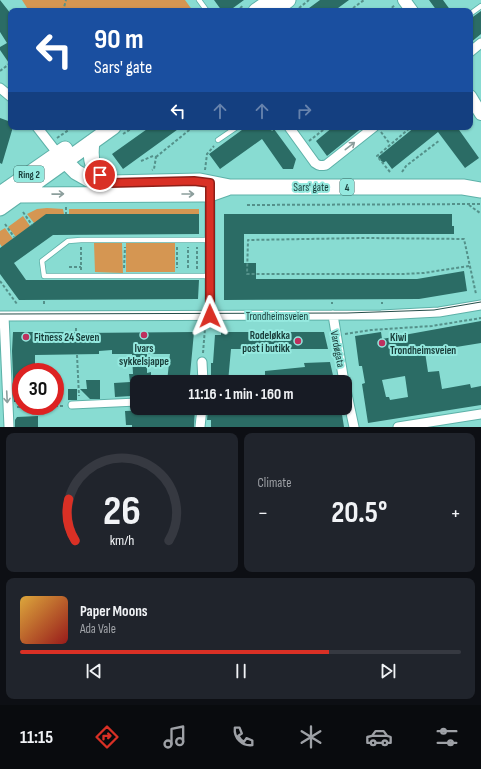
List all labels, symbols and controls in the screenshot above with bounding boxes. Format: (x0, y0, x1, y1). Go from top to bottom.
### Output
text: 90 m (94, 23, 144, 56)
icon: left (28, 24, 80, 76)
text: Sars' gate (94, 57, 152, 78)
icon: left (167, 100, 189, 122)
icon: ahead (209, 100, 231, 122)
icon: ahead (251, 100, 273, 122)
icon: right (293, 100, 315, 122)
one-way arrow (344, 141, 355, 150)
pin (83, 158, 117, 192)
icon: arrive (89, 164, 111, 186)
road number: Ring 2 (14, 166, 44, 182)
road number: 4 (340, 179, 354, 195)
street label: Sars' gate (293, 181, 329, 194)
one-way arrow (51, 190, 64, 198)
one-way arrow (181, 190, 194, 198)
position arrow (189, 295, 231, 337)
street label: Trondheimsveien (246, 310, 308, 323)
place label: Rodeløkka post i butikk (242, 329, 291, 355)
marker: Ivars sykkelsjappe (139, 330, 149, 340)
street label: Vardøgata (328, 330, 347, 368)
place label: Fitness 24 Seven (34, 331, 100, 344)
place label: Kiwi Trondheimsveien (390, 331, 456, 357)
marker: Fitness 24 Seven (21, 332, 31, 342)
marker: Rodeløkka post i butikk (293, 336, 303, 346)
marker: Kiwi Trondheimsveien (377, 338, 387, 348)
place label: Ivars sykkelsjappe (119, 342, 169, 368)
speed limit sign: 30 (12, 363, 64, 415)
text: 11:16 · 1 min · 160 m (189, 385, 293, 404)
one-way arrow (4, 390, 11, 403)
text: Climate (258, 475, 291, 491)
text: 26 (103, 486, 141, 535)
text: 20.5° (331, 495, 387, 531)
text: − (258, 500, 268, 527)
text: + (450, 500, 461, 527)
text: km/h (109, 531, 134, 548)
text: Paper Moons (80, 602, 148, 621)
text: Ada Vale (80, 621, 116, 637)
icon: previous (83, 660, 105, 682)
icon: pause (230, 660, 252, 682)
icon: next (377, 660, 399, 682)
icon: directions (93, 723, 121, 751)
icon: music (161, 723, 189, 751)
icon: phone (229, 723, 257, 751)
icon: climate (297, 723, 325, 751)
icon: car (365, 723, 393, 751)
icon: filters (433, 723, 461, 751)
text: 11:15 (20, 727, 53, 748)

